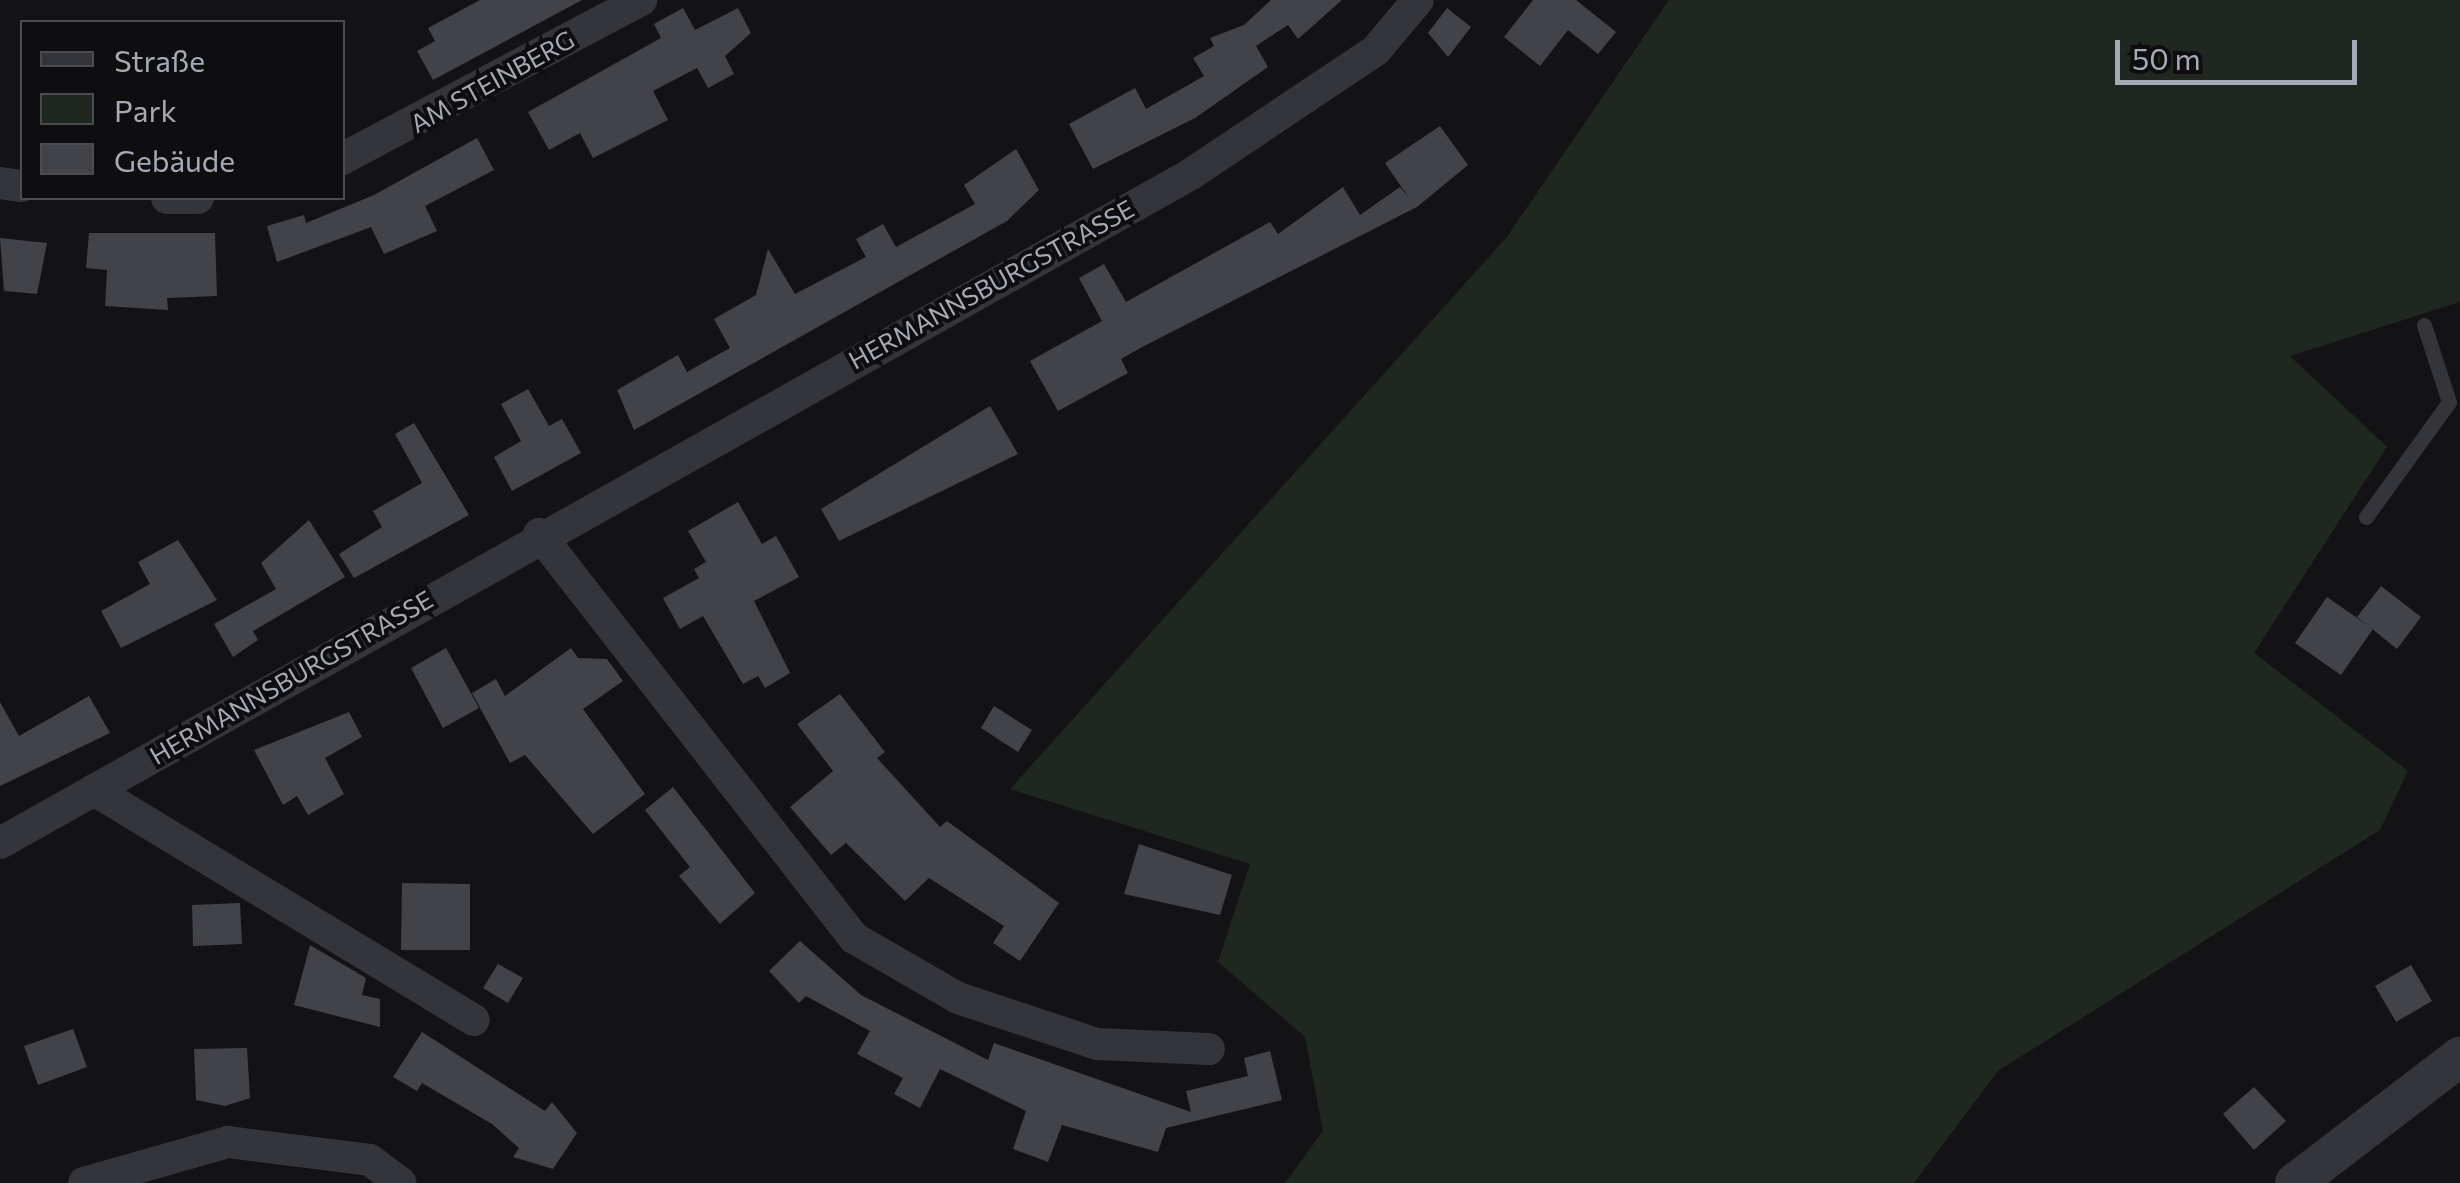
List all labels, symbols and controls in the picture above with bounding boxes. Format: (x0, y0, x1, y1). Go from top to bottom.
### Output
legend (20, 20, 345, 200)
scale bar (2120, 20, 2362, 82)
street label: AM STEINBERG (405, 24, 579, 138)
text: 50 m (2132, 39, 2201, 76)
text: Straße (114, 41, 205, 78)
text: Park (114, 91, 177, 128)
text: Gebäude (114, 141, 235, 178)
street label: HERMANNSBURGSTRASSE (843, 193, 1139, 375)
street label: HERMANNSBURGSTRASSE (144, 584, 438, 770)

